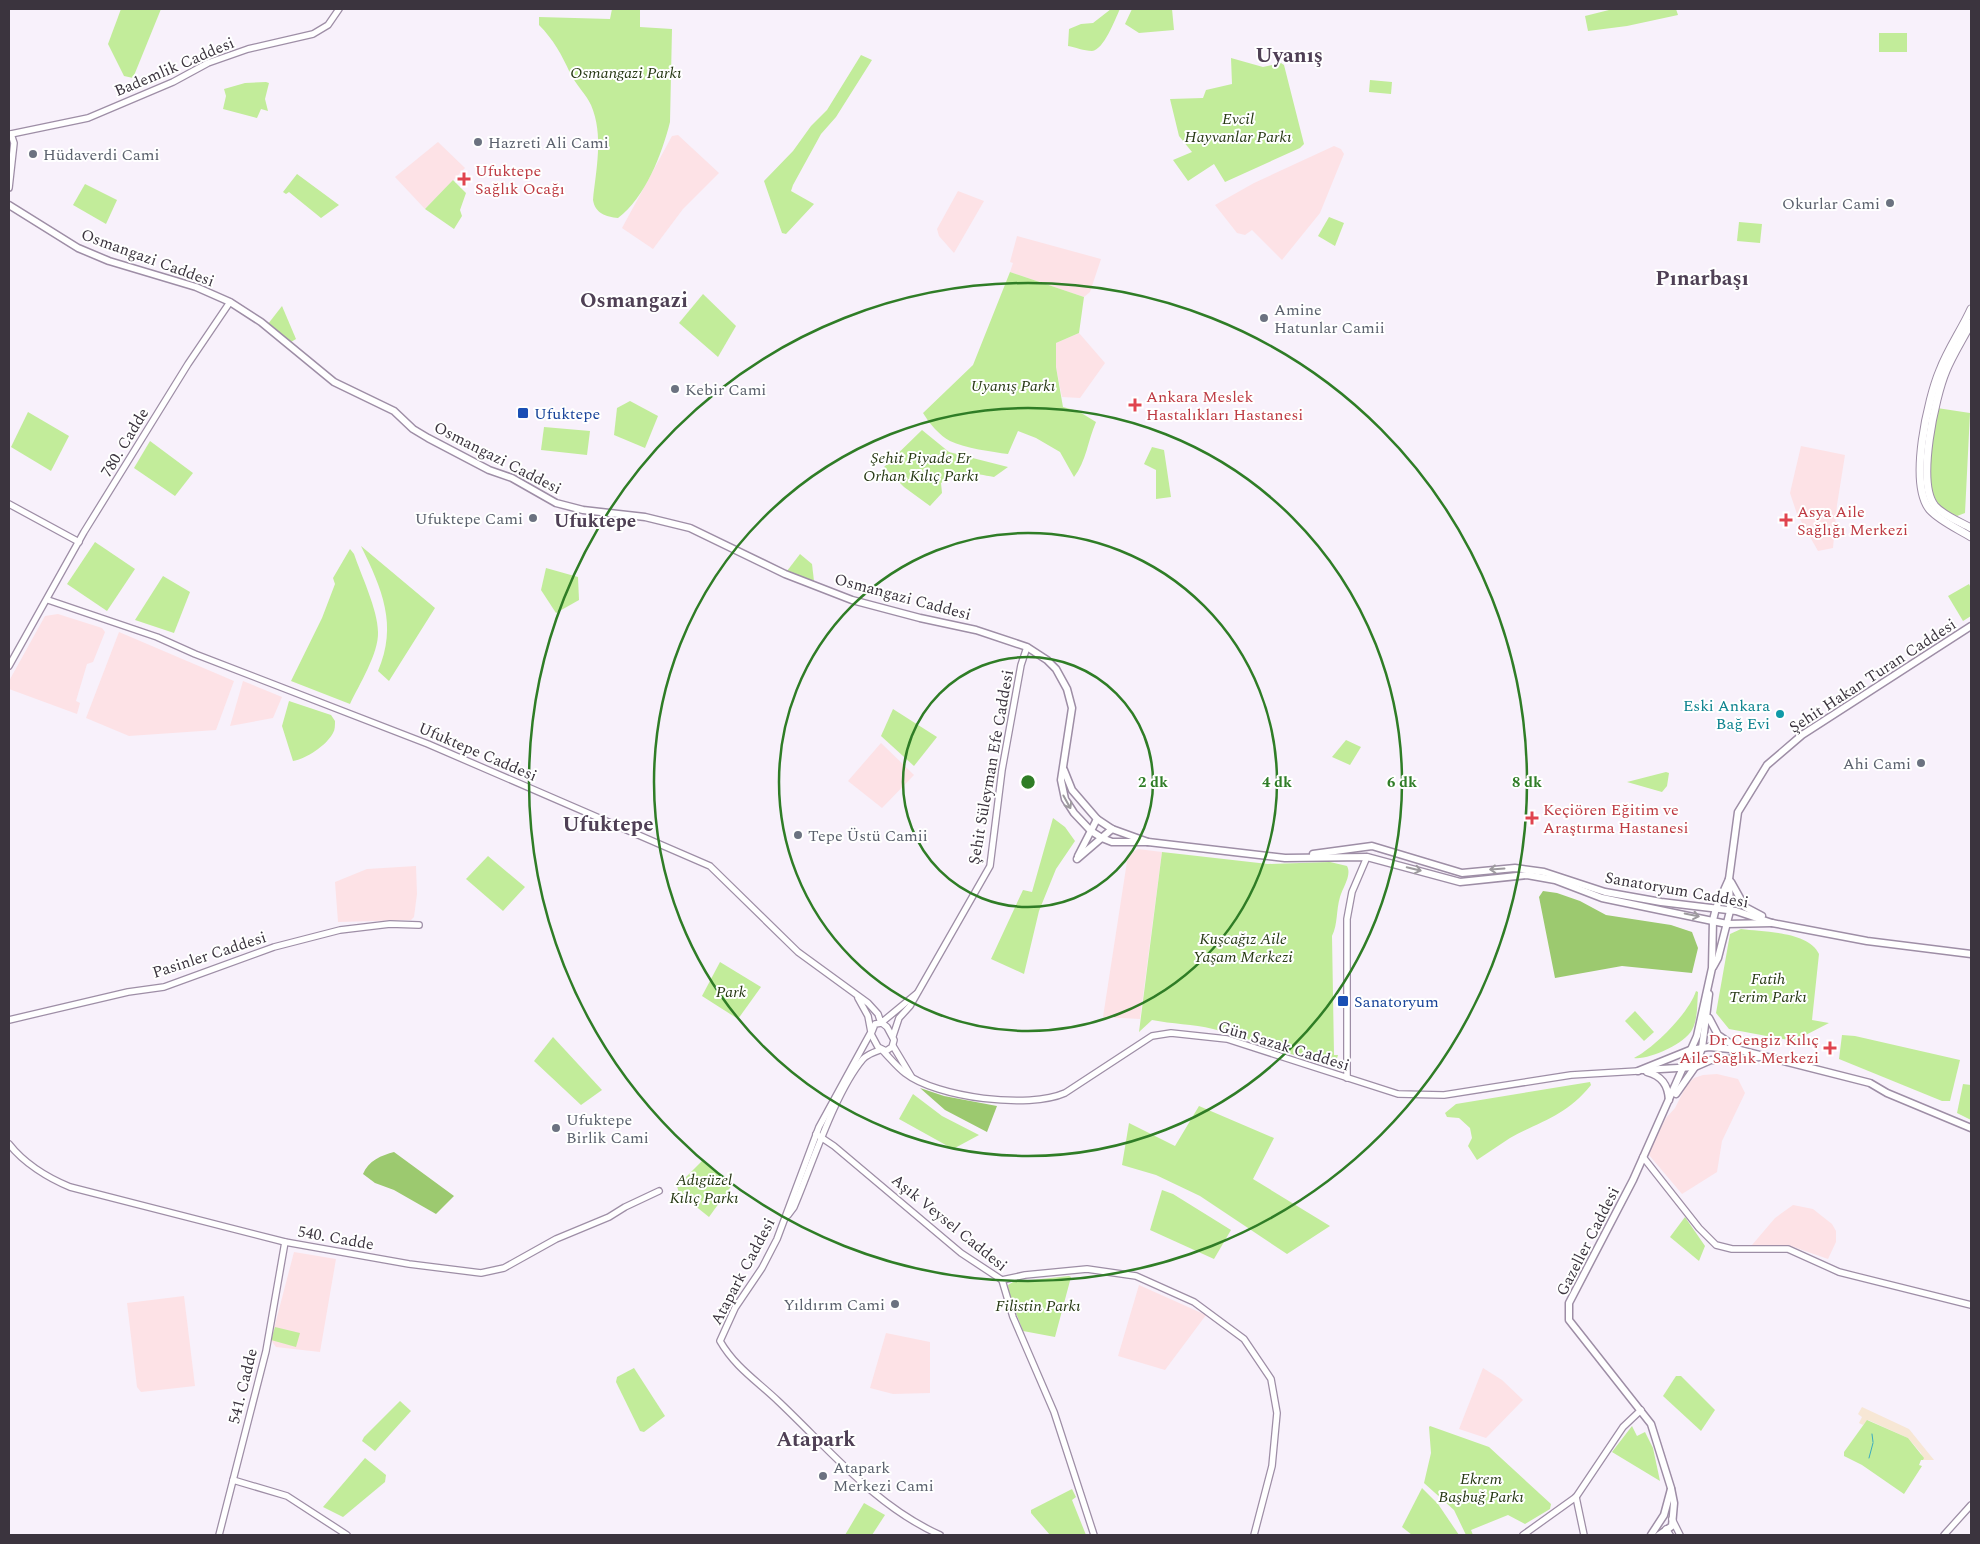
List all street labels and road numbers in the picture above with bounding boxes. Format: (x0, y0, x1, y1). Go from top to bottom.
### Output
street label: Bademlik Caddesi (111, 31, 238, 103)
street label: Osmangazi Caddesi (78, 223, 218, 293)
street label: 780. Cadde (95, 403, 155, 482)
street label: Osmangazi Caddesi (429, 415, 566, 500)
street label: Osmangazi Caddesi (832, 567, 974, 627)
street label: Şehit Hakan Turan Caddesi (1784, 613, 1961, 739)
street label: Şehit Süleyman Efe Caddesi (962, 668, 1020, 867)
street label: Ufuktepe Caddesi (414, 716, 541, 788)
street label: Sanatoryum Caddesi (1603, 866, 1751, 914)
street label: Pasinler Caddesi (149, 925, 269, 985)
street label: Gün Sazak Caddesi (1215, 1015, 1352, 1077)
street label: Aşık Veysel Caddesi (886, 1168, 1013, 1277)
street label: Gazeller Caddesi (1550, 1183, 1626, 1300)
street label: Atapark Caddesi (705, 1214, 781, 1329)
street label: 540. Cadde (296, 1219, 376, 1256)
street label: 541. Cadde (222, 1346, 264, 1427)

